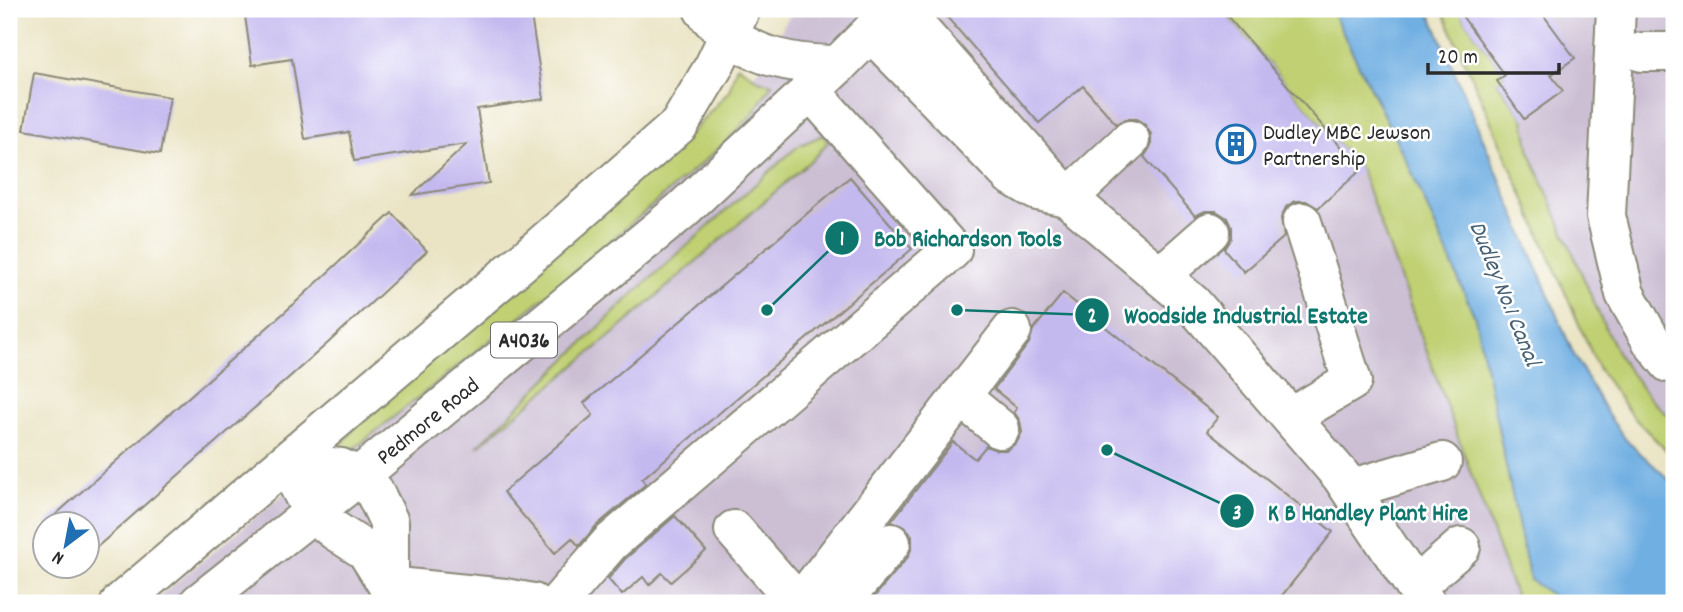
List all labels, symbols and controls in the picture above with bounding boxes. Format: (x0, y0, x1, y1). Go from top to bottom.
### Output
scale bar (1428, 32, 1559, 76)
text: 20 m (1438, 44, 1478, 74)
place label: Dudley MBC Jewson Partnership (1263, 118, 1431, 177)
building icon: Dudley MBC Jewson Partnership (1215, 123, 1257, 165)
callout: Bob Richardson Tools (824, 215, 1076, 260)
water label: Dudley No.1 Canal (1459, 216, 1549, 374)
text: Bob Richardson Tools (874, 224, 1062, 258)
text: 1 (840, 226, 844, 256)
callout: Woodside Industrial Estate (1075, 292, 1381, 337)
text: Woodside Industrial Estate (1124, 301, 1368, 335)
text: 2 (1087, 303, 1097, 333)
road number: A4036 (491, 322, 557, 358)
street label: Pedmore Road (371, 371, 488, 475)
callout: K B Handley Plant Hire (1219, 489, 1482, 534)
text: K B Handley Plant Hire (1268, 498, 1469, 532)
text: 3 (1232, 500, 1242, 530)
north arrow (32, 510, 102, 580)
text: N (48, 543, 70, 570)

